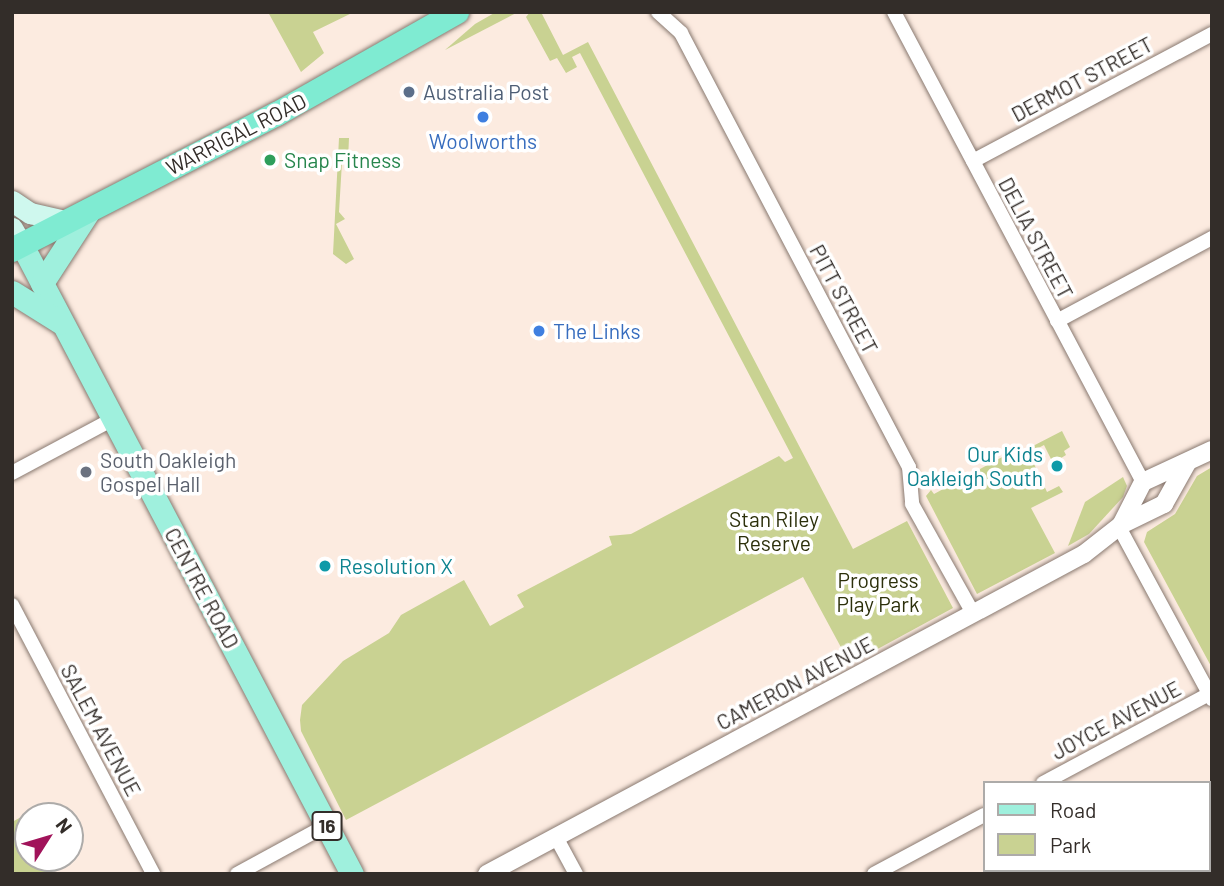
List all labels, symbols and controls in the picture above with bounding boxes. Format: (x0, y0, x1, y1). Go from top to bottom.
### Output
street label: DERMOT STREET (1007, 31, 1157, 127)
place label: Australia Post (423, 79, 549, 105)
marker: Australia Post (401, 84, 417, 100)
street label: WARRIGAL ROAD (162, 88, 310, 180)
marker: Woolworths (475, 109, 491, 125)
place label: Woolworths (429, 128, 537, 154)
place label: Snap Fitness (284, 147, 401, 173)
marker: Snap Fitness (262, 152, 278, 168)
street label: DELIA STREET (993, 173, 1079, 303)
street label: PITT STREET (805, 240, 883, 358)
place label: The Links (553, 318, 641, 344)
marker: The Links (531, 323, 547, 339)
place label: Our Kids Oakleigh South (907, 441, 1043, 491)
place label: South Oakleigh Gospel Hall (100, 447, 236, 497)
marker: Our Kids Oakleigh South (1049, 458, 1065, 474)
marker: South Oakleigh Gospel Hall (78, 464, 94, 480)
park label: Stan Riley Reserve (729, 506, 819, 556)
street label: CENTRE ROAD (160, 523, 244, 653)
place label: Resolution X (339, 553, 453, 579)
marker: Resolution X (317, 558, 333, 574)
park label: Progress Play Park (836, 567, 920, 617)
street label: CAMERON AVENUE (712, 631, 878, 735)
street label: SALEM AVENUE (56, 660, 146, 800)
street label: JOYCE AVENUE (1047, 675, 1185, 765)
legend (982, 781, 1210, 872)
text: Road (1050, 797, 1096, 822)
north arrow (14, 802, 84, 872)
road number: 16 (311, 810, 343, 842)
text: N (52, 813, 78, 837)
text: Park (1050, 832, 1091, 857)

